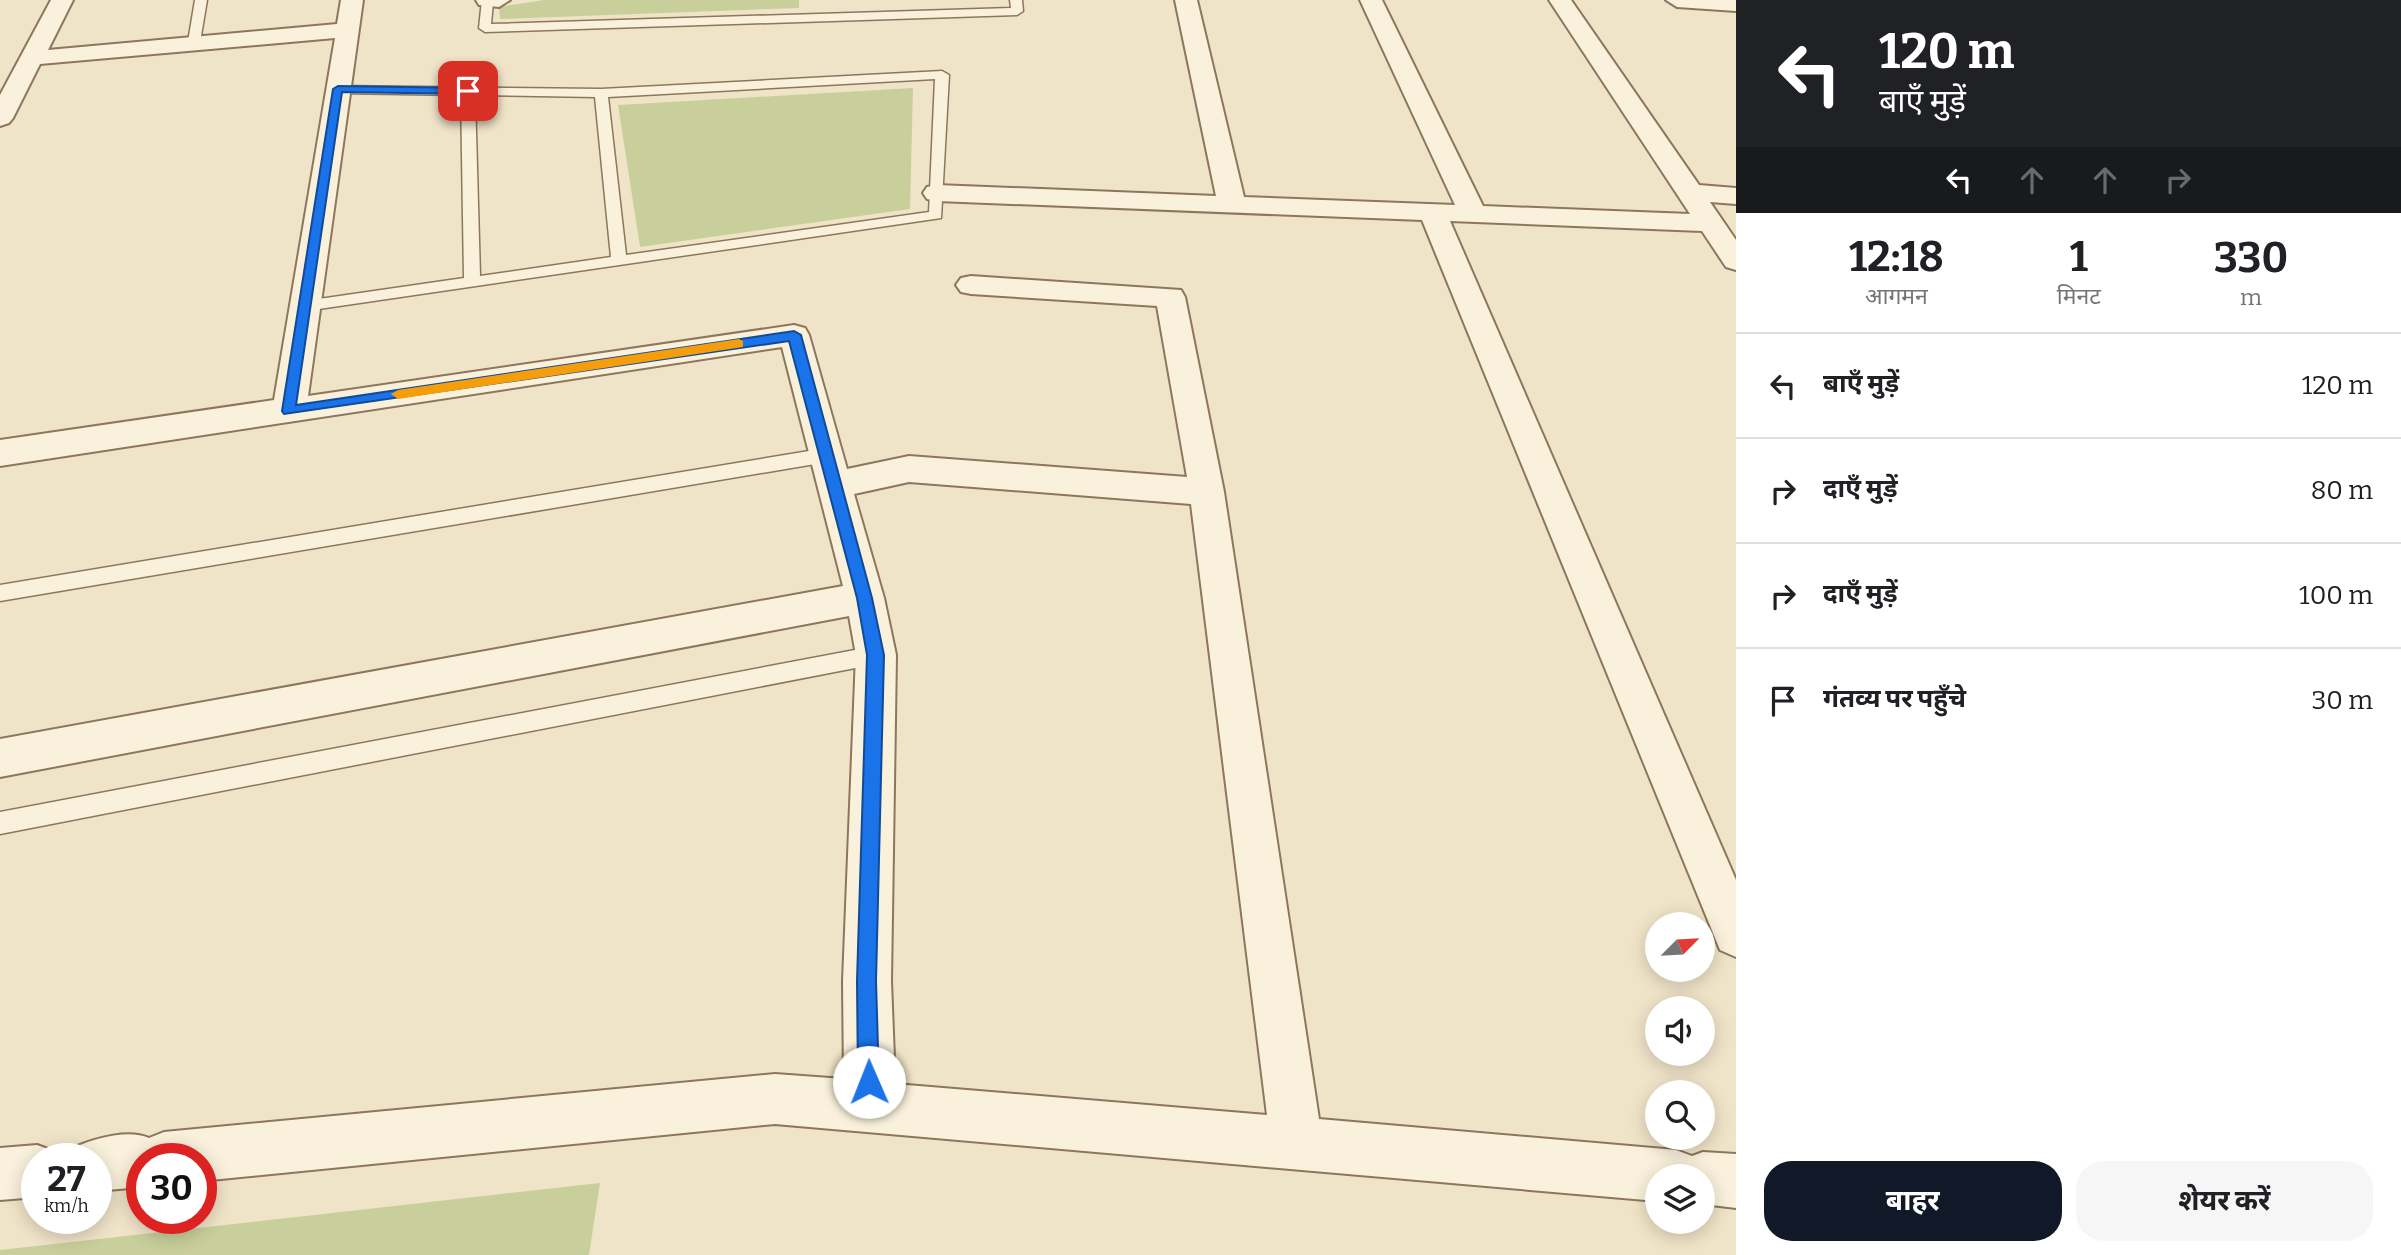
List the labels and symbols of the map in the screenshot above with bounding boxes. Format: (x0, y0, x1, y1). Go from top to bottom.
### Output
pin (438, 61, 498, 121)
north arrow (1645, 912, 1715, 982)
position arrow (832, 1045, 906, 1119)
speed limit sign: 30 (126, 1143, 217, 1234)

